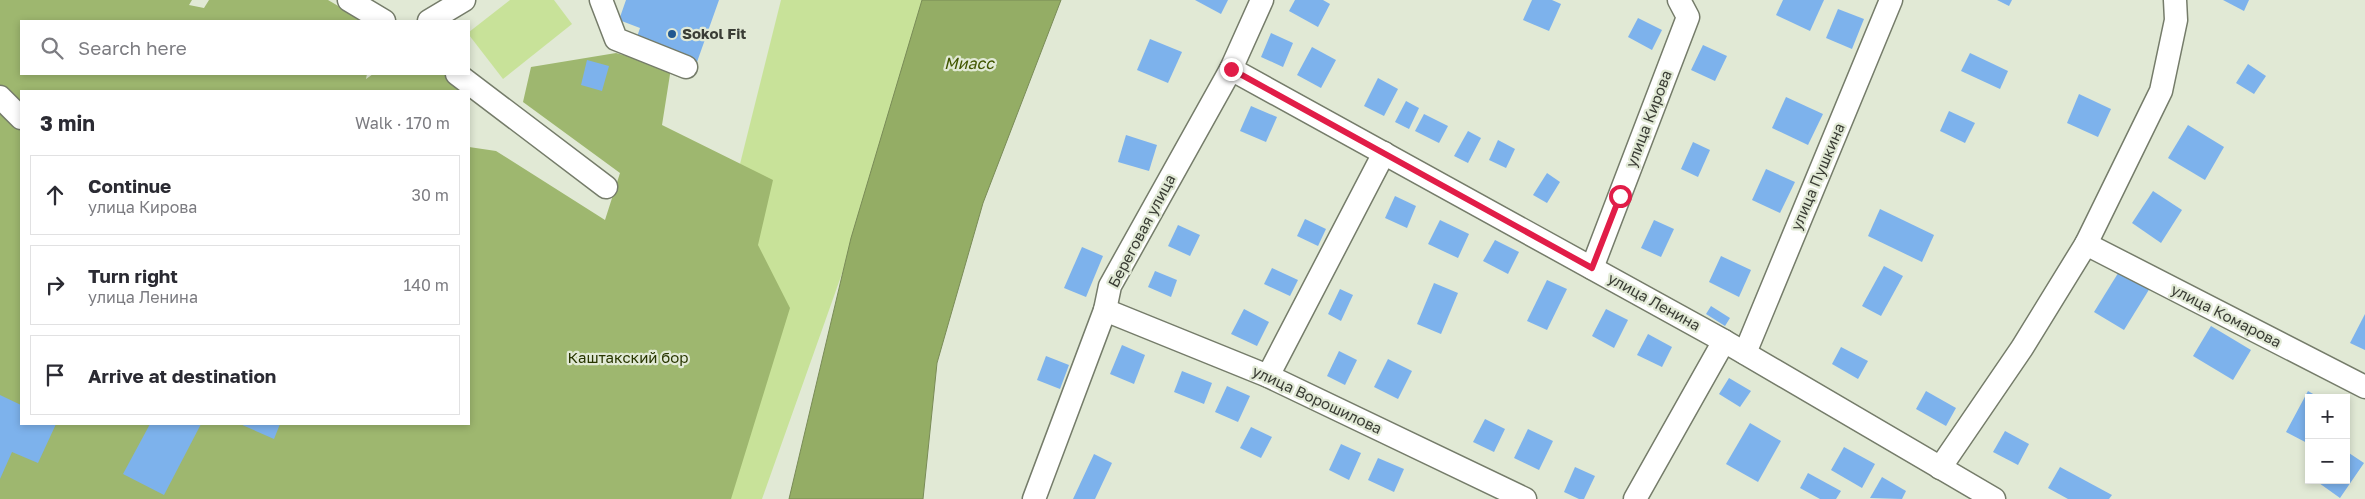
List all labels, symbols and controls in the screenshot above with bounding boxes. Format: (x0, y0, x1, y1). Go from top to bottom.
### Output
search box (20, 20, 470, 75)
place label: Sokol Fit (682, 24, 746, 42)
marker: Sokol Fit (666, 28, 678, 40)
icon: search (38, 34, 66, 62)
text: Search here (78, 36, 187, 59)
water label: Миасс (944, 53, 995, 73)
route end (1220, 58, 1243, 81)
street label: улица Кирова (1621, 68, 1675, 170)
text: 3 min (40, 110, 95, 136)
text: Walk · 170 m (355, 113, 450, 133)
street label: улица Пушкина (1786, 120, 1848, 233)
street label: Береговая улица (1104, 171, 1179, 290)
text: Continue (88, 174, 171, 197)
icon: ahead (41, 181, 69, 209)
text: 30 m (412, 185, 449, 205)
route start (1609, 185, 1632, 208)
text: улица Кирова (88, 197, 197, 217)
text: Turn right (88, 264, 178, 287)
street label: улица Ленина (1605, 268, 1704, 334)
icon: right (41, 271, 69, 299)
text: 140 m (403, 275, 449, 295)
street label: улица Комарова (2168, 280, 2285, 351)
text: улица Ленина (88, 287, 198, 307)
park label: Каштакский бор (568, 348, 688, 366)
icon: arrive (41, 361, 69, 389)
street label: улица Ворошилова (1250, 361, 1385, 437)
text: Arrive at destination (88, 364, 276, 387)
map controls (2305, 394, 2350, 484)
button: + (2305, 394, 2350, 439)
button: − (2305, 439, 2350, 484)

